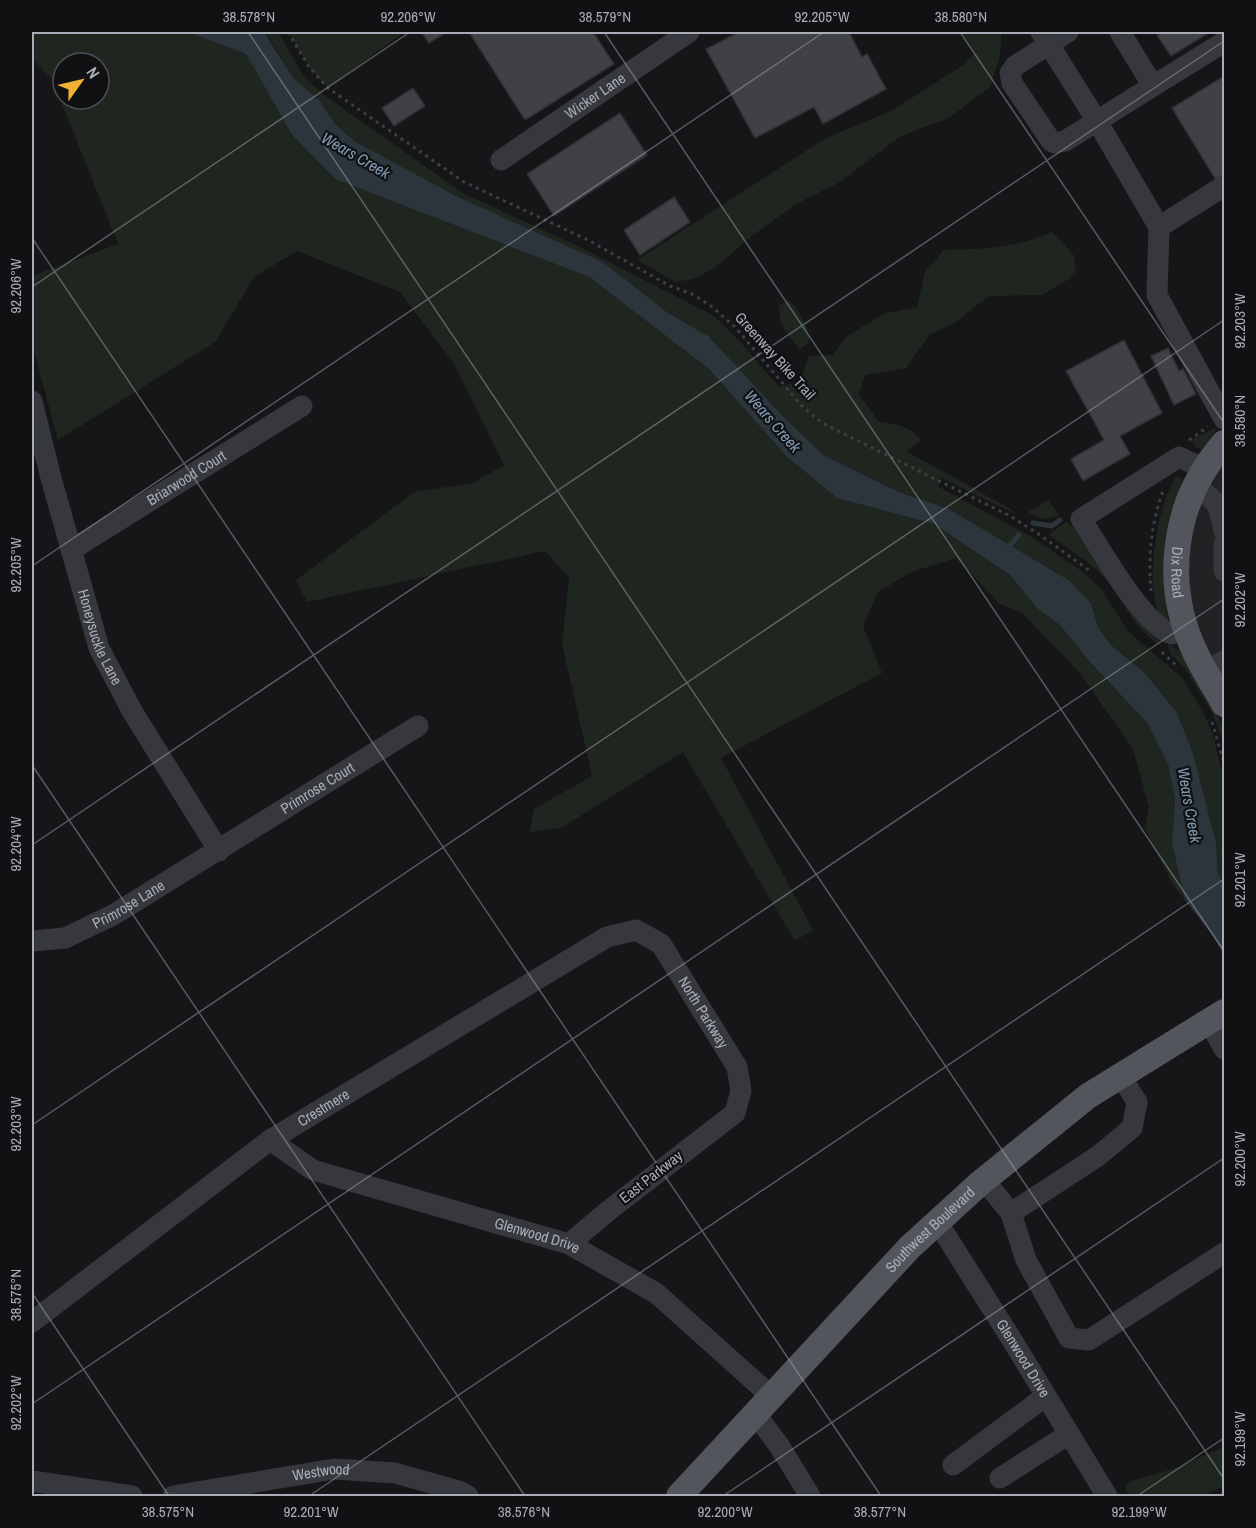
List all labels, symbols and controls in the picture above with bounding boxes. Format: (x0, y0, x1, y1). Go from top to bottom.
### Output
text: 38.578°N (223, 6, 275, 27)
text: 92.206°W (380, 6, 436, 27)
text: 38.579°N (579, 6, 631, 27)
text: 92.205°W (794, 6, 850, 27)
text: 38.580°N (935, 6, 987, 27)
north arrow (51, 51, 111, 111)
text: N (82, 63, 105, 83)
street label: Wicker Lane (560, 67, 630, 124)
water label: Wears Creek (317, 126, 395, 184)
text: 92.206°W (5, 258, 26, 314)
text: 92.203°W (1229, 293, 1250, 349)
street label: Greenway Bike Trail (730, 307, 820, 404)
water label: Wears Creek (740, 385, 807, 457)
text: 38.580°N (1229, 395, 1250, 447)
street label: Briarwood Court (143, 445, 230, 510)
text: 92.205°W (5, 537, 26, 593)
street label: Dix Road (1166, 546, 1189, 599)
text: 92.202°W (1229, 572, 1250, 628)
street label: Honeysuckle Lane (73, 587, 128, 689)
street label: Primrose Court (276, 757, 359, 819)
water label: Wears Creek (1173, 766, 1208, 845)
text: 92.204°W (5, 816, 26, 872)
text: 92.201°W (1229, 852, 1250, 908)
street label: Primrose Lane (89, 874, 169, 933)
street label: North Parkway (674, 972, 734, 1053)
street label: Crestmere (293, 1083, 353, 1131)
text: 92.203°W (5, 1096, 26, 1152)
text: 92.200°W (1229, 1131, 1250, 1187)
street label: East Parkway (615, 1145, 687, 1208)
street label: Southwest Boulevard (880, 1182, 979, 1277)
street label: Glenwood Drive (492, 1212, 584, 1258)
text: 38.575°N (5, 1269, 26, 1321)
street label: Glenwood Drive (991, 1315, 1056, 1401)
text: 92.202°W (5, 1375, 26, 1431)
text: 92.199°W (1229, 1411, 1250, 1467)
street label: Westwood (291, 1458, 350, 1486)
text: 38.575°N (142, 1501, 194, 1522)
text: 92.201°W (283, 1501, 339, 1522)
text: 38.576°N (498, 1501, 550, 1522)
text: 92.200°W (697, 1501, 753, 1522)
text: 38.577°N (854, 1501, 906, 1522)
text: 92.199°W (1111, 1501, 1167, 1522)

